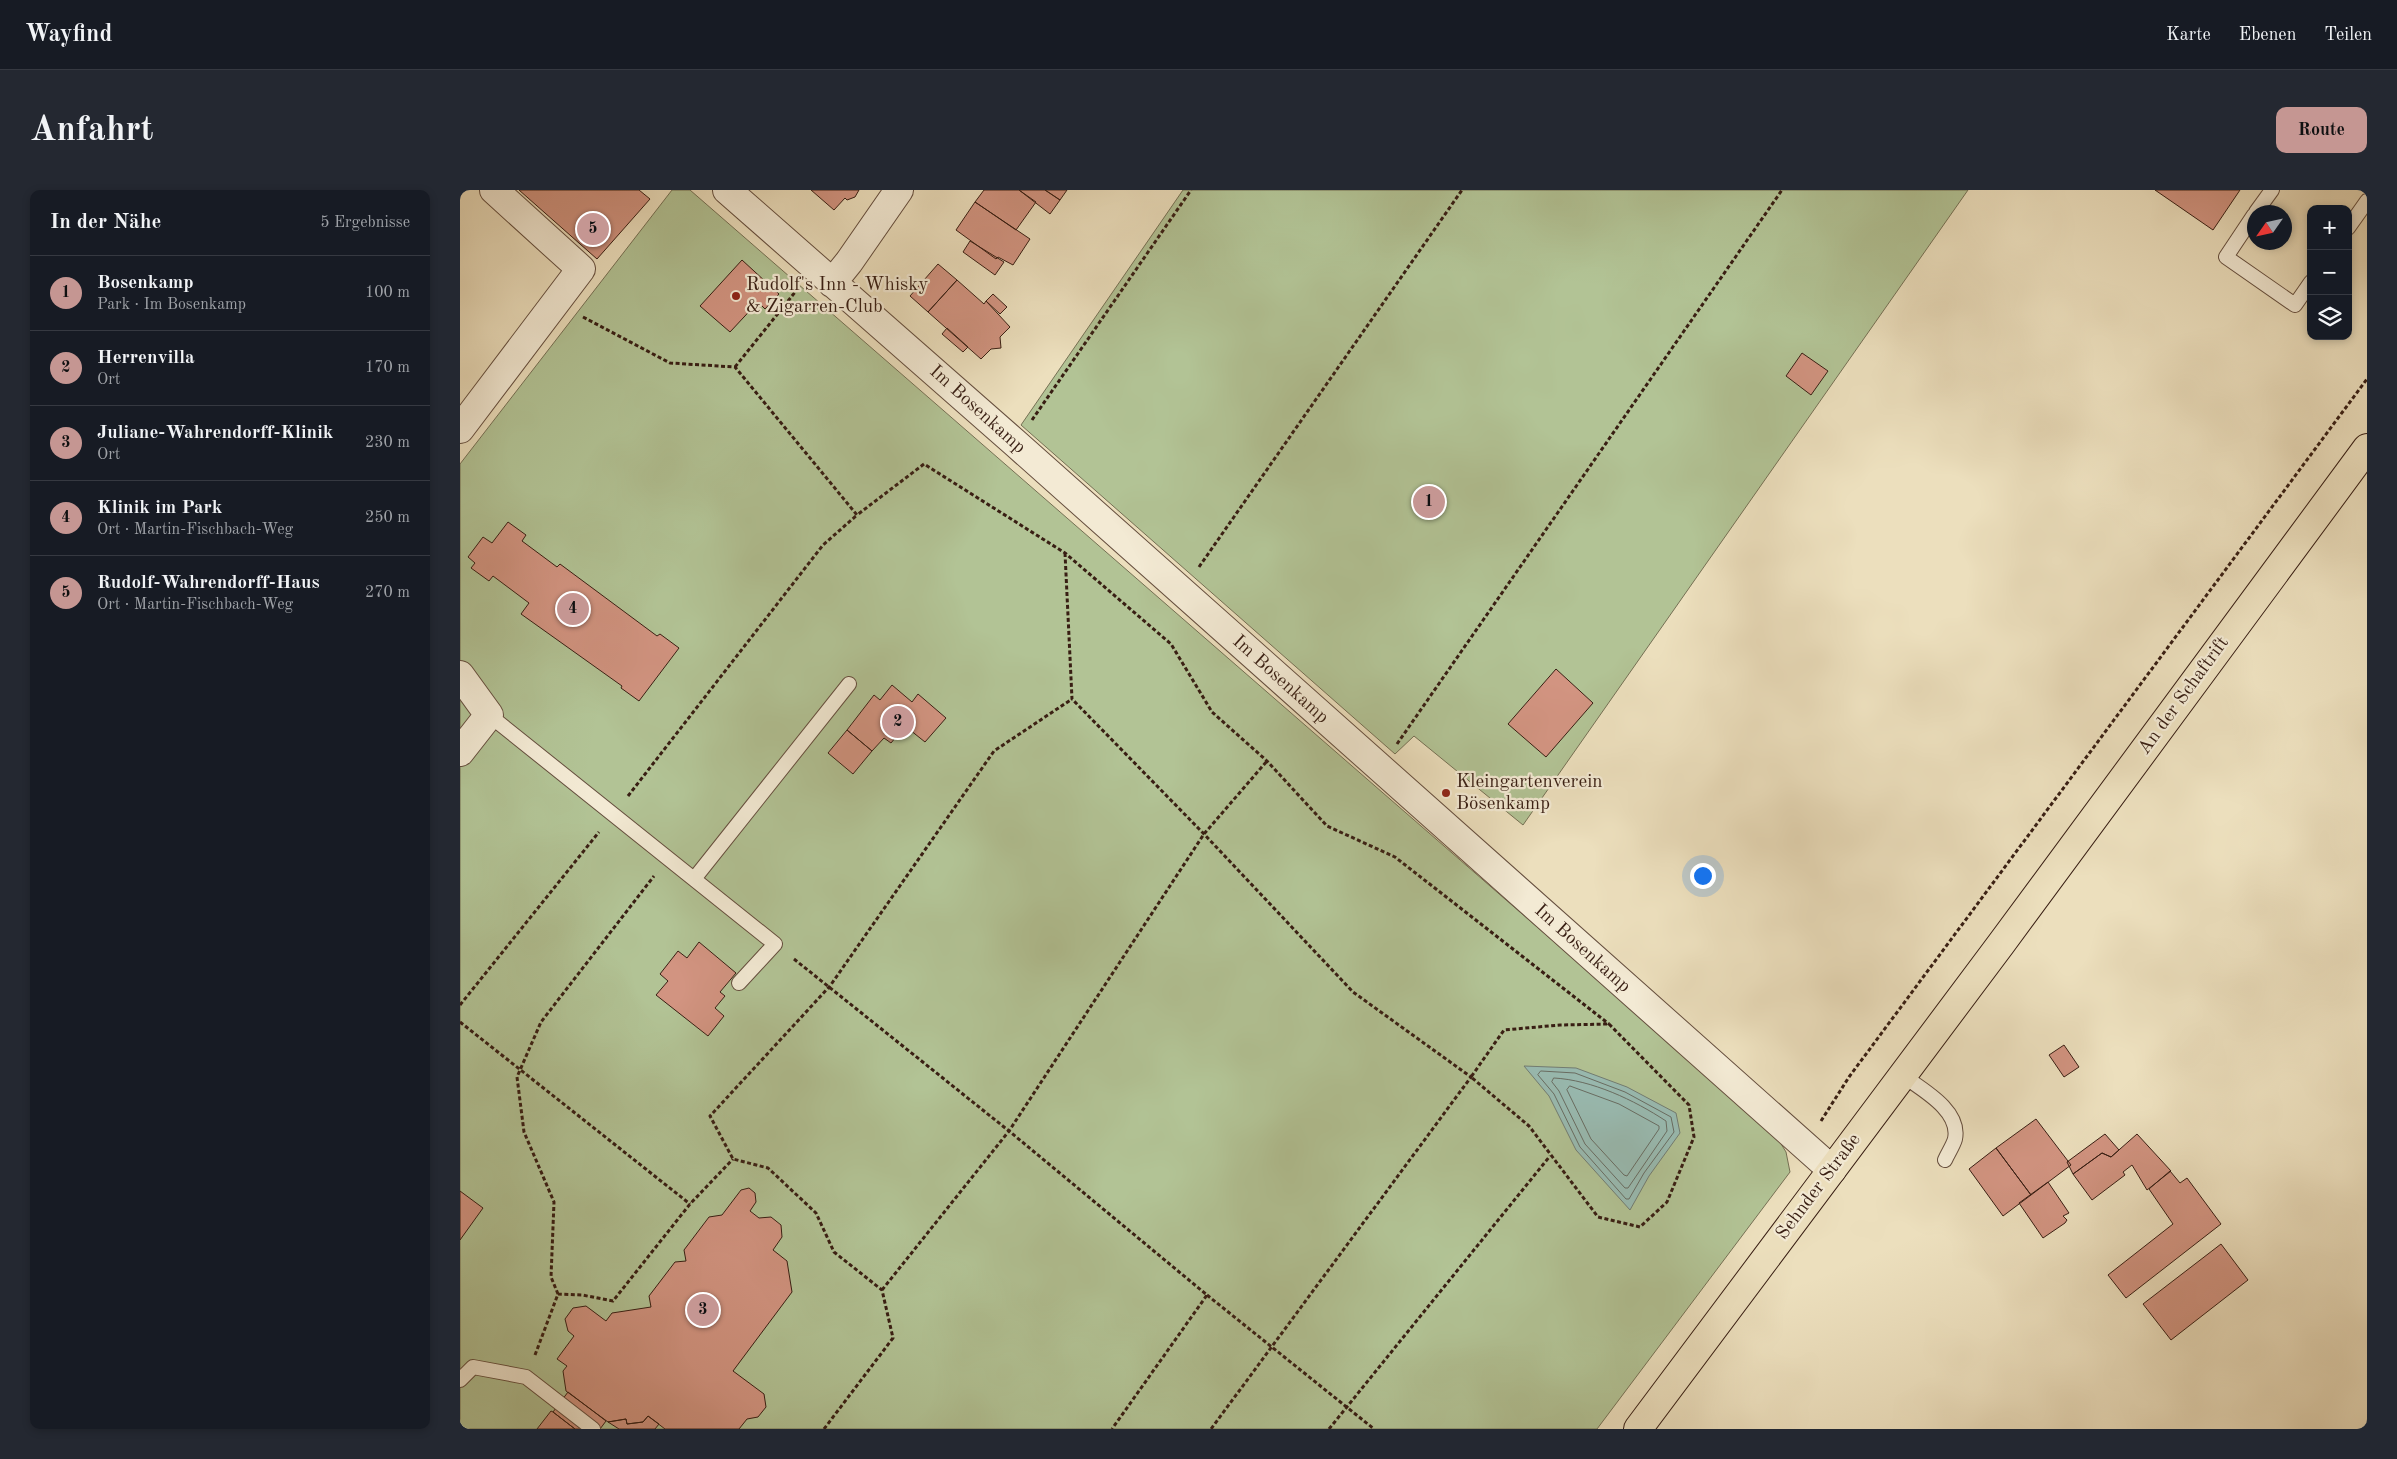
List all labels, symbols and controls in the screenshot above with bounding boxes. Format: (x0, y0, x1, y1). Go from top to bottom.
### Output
text: Wayfind (25, 23, 112, 47)
text: Karte (2166, 26, 2211, 44)
text: Ebenen (2239, 26, 2296, 44)
text: Teilen (2324, 26, 2372, 44)
button: Route (2276, 107, 2367, 153)
text: Anfahrt (30, 113, 153, 148)
north arrow (2247, 205, 2292, 250)
map controls (2307, 205, 2352, 340)
button: + (2307, 205, 2352, 250)
pin: 5 (577, 210, 609, 248)
text: In der Nähe (50, 212, 161, 233)
text: 5 Ergebnisse (320, 215, 410, 231)
button: − (2307, 250, 2352, 295)
text: Bosenkamp (97, 274, 194, 293)
place label: Rudolf's Inn - Whisky & Zigarren-Club (746, 276, 928, 317)
text: 1 (61, 285, 71, 301)
text: 100 m (365, 285, 410, 301)
marker: Rudolf's Inn - Whisky & Zigarren-Club (730, 290, 742, 302)
button: layers (2307, 295, 2352, 340)
text: Park · Im Bosenkamp (97, 297, 246, 313)
text: Herrenvilla (97, 349, 195, 368)
text: 2 (61, 360, 71, 376)
text: 170 m (365, 360, 410, 376)
street label: Im Bosenkamp (925, 362, 1029, 458)
text: Ort (97, 372, 120, 388)
text: Juliane-Wahrendorff-Klinik (97, 424, 333, 443)
text: 3 (61, 435, 71, 451)
text: 230 m (365, 435, 410, 451)
text: Ort (97, 447, 120, 463)
pin: 1 (1413, 483, 1445, 521)
text: Klinik im Park (97, 499, 222, 518)
text: 4 (61, 510, 71, 526)
text: 250 m (365, 510, 410, 526)
text: Ort · Martin-Fischbach-Weg (97, 522, 293, 538)
text: Rudolf-Wahrendorff-Haus (97, 574, 320, 593)
text: 5 (61, 585, 71, 601)
text: 270 m (365, 585, 410, 601)
pin: 4 (557, 590, 589, 628)
text: Ort · Martin-Fischbach-Weg (97, 597, 293, 613)
street label: Im Bosenkamp (1228, 632, 1332, 728)
street label: An der Schaftrift (2135, 634, 2233, 758)
pin: 2 (882, 703, 914, 741)
place label: Kleingartenverein Bösenkamp (1456, 773, 1603, 814)
marker: Kleingartenverein Bösenkamp (1440, 787, 1452, 799)
your location (1690, 863, 1716, 889)
street label: Im Bosenkamp (1530, 901, 1634, 997)
street label: Sehnder Straße (1773, 1130, 1865, 1244)
pin: 3 (687, 1291, 719, 1329)

